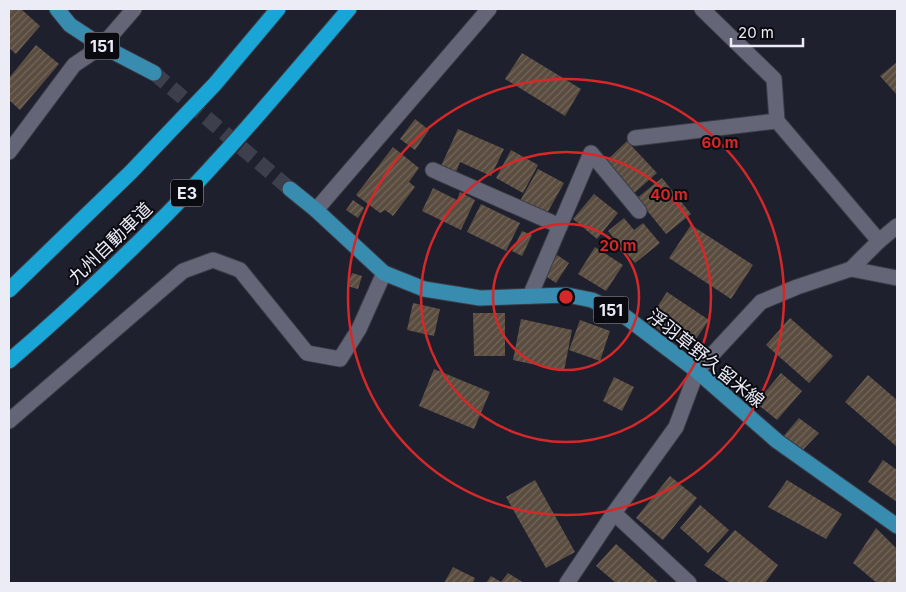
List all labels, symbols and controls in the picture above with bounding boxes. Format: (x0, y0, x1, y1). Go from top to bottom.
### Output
scale bar (731, 15, 804, 47)
text: 20 m (738, 23, 774, 42)
road number: 151 (84, 32, 120, 59)
text: 60 m (701, 133, 739, 152)
road number: E3 (171, 180, 203, 207)
text: 40 m (650, 185, 688, 204)
street label: 九州自動車道 (64, 198, 156, 288)
text: 20 m (600, 236, 636, 255)
centre of rings (557, 288, 575, 306)
road number: 151 (594, 296, 628, 324)
street label: 浮羽草野久留米線 (643, 305, 769, 411)

